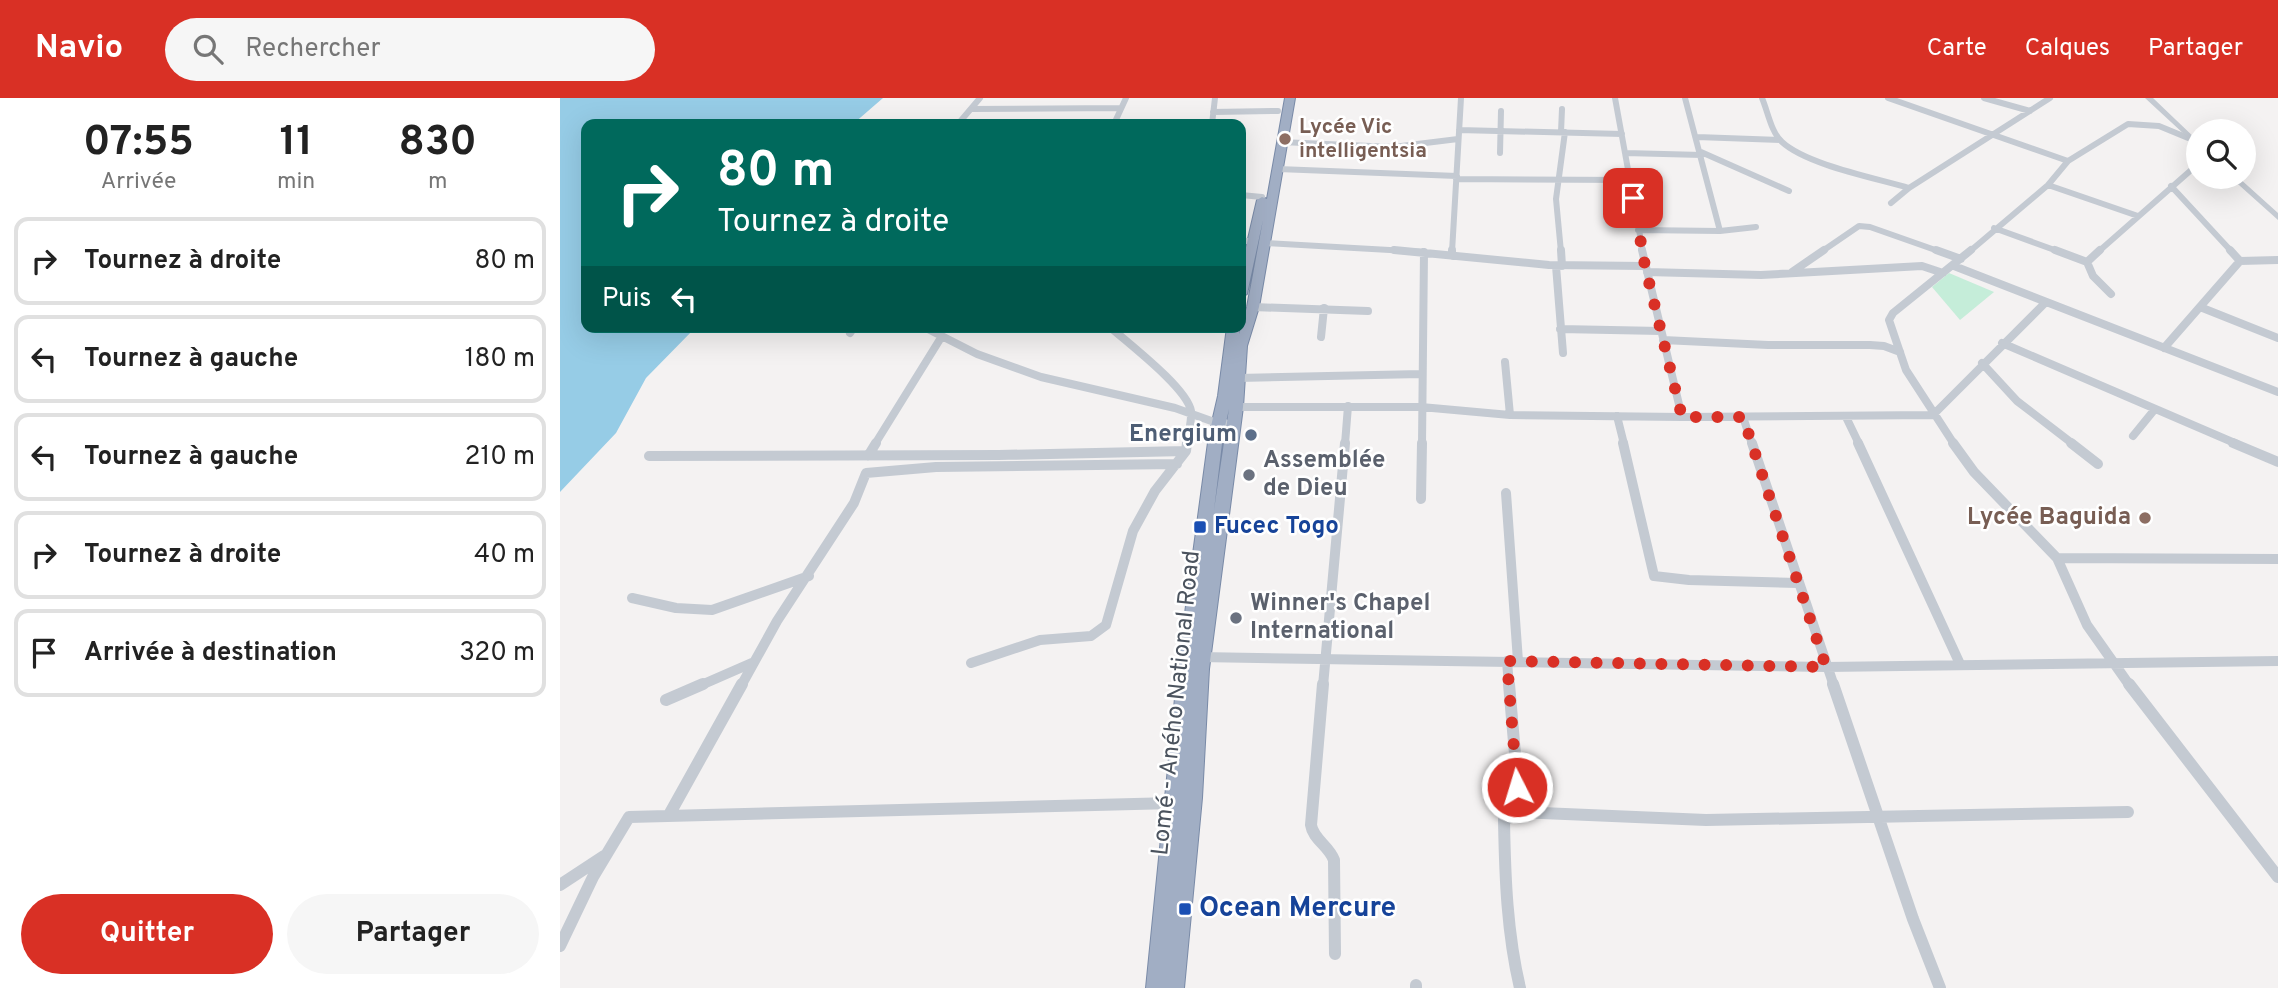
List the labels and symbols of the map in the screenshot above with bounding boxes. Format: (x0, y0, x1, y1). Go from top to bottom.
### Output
place label: Lycée Vic intelligentsia (1299, 114, 1427, 165)
marker: Lycée Vic intelligentsia (1277, 131, 1293, 147)
pin (1603, 168, 1663, 228)
place label: Energium (1129, 420, 1237, 450)
marker: Energium (1243, 427, 1259, 443)
place label: Assemblée de Dieu (1263, 446, 1385, 504)
marker: Assemblée de Dieu (1241, 467, 1257, 483)
place label: Lycée Baguida (1967, 503, 2131, 533)
marker: Lycée Baguida (2137, 510, 2153, 526)
place label: Fucec Togo (1214, 512, 1339, 542)
marker: Fucec Togo (1192, 519, 1208, 535)
street label: Lomé - Aného National Road (1146, 549, 1208, 857)
place label: Winner's Chapel International (1250, 589, 1430, 647)
marker: Winner's Chapel International (1228, 610, 1244, 626)
position arrow (1480, 750, 1554, 824)
place label: Ocean Mercure (1199, 891, 1396, 927)
marker: Ocean Mercure (1177, 901, 1193, 917)

